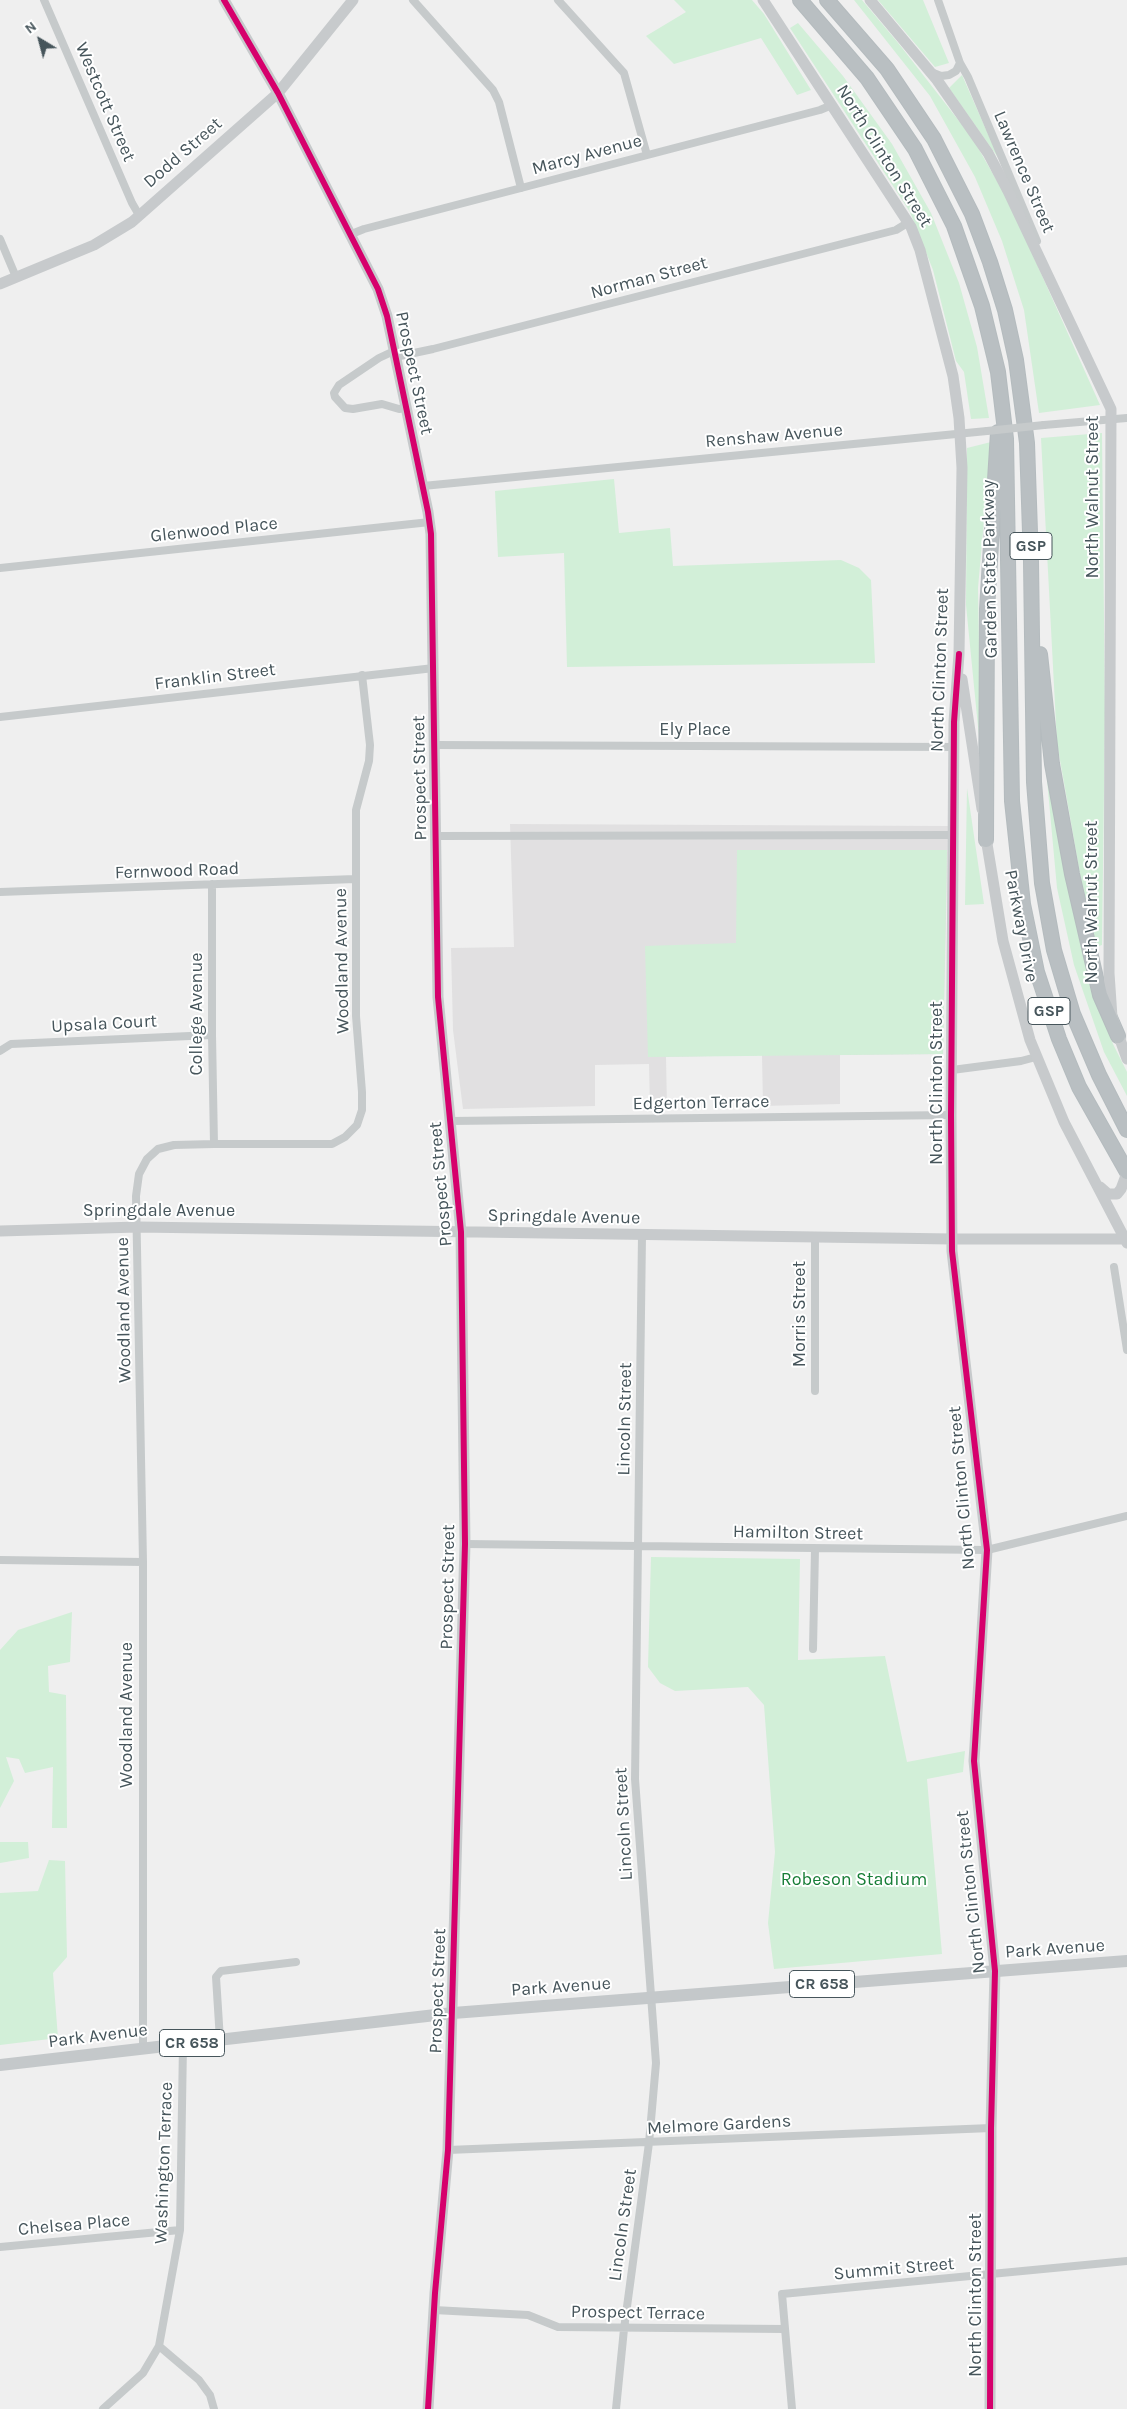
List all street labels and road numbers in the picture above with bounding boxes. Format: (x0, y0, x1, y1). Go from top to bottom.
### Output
street label: Westcott Street (70, 39, 140, 165)
street label: North Clinton Street (831, 81, 937, 231)
street label: Lawrence Street (989, 108, 1059, 236)
street label: Dodd Street (139, 113, 227, 193)
street label: Marcy Avenue (530, 130, 644, 180)
street label: Norman Street (588, 252, 710, 304)
street label: Prospect Street (390, 309, 438, 437)
street label: North Walnut Street (1082, 415, 1104, 579)
street label: Renshaw Avenue (704, 419, 844, 453)
street label: Garden State Parkway (978, 479, 1002, 659)
street label: Glenwood Place (149, 513, 279, 547)
road number: GSP (1010, 532, 1052, 560)
street label: North Clinton Street (926, 588, 954, 752)
street label: Franklin Street (153, 659, 277, 695)
street label: Prospect Street (408, 715, 432, 841)
street label: Ely Place (659, 719, 731, 741)
street label: North Walnut Street (1081, 820, 1103, 984)
street label: Fernwood Road (114, 858, 240, 884)
street label: Parkway Drive (1000, 868, 1042, 984)
street label: Woodland Avenue (330, 888, 354, 1034)
street label: College Avenue (186, 952, 208, 1076)
road number: GSP (1028, 998, 1070, 1024)
street label: North Clinton Street (926, 1001, 948, 1165)
street label: Upsala Court (51, 1010, 157, 1038)
street label: Edgerton Terrace (632, 1091, 770, 1115)
street label: Prospect Street (425, 1121, 457, 1247)
street label: Springdale Avenue (83, 1200, 235, 1222)
street label: Springdale Avenue (487, 1205, 641, 1229)
street label: Woodland Avenue (112, 1237, 136, 1383)
street label: Morris Street (789, 1261, 811, 1367)
street label: Lincoln Street (613, 1362, 637, 1476)
street label: North Clinton Street (944, 1405, 980, 1571)
street label: Hamilton Street (733, 1521, 863, 1545)
street label: Prospect Street (436, 1524, 460, 1650)
street label: Woodland Avenue (116, 1642, 138, 1788)
street label: Lincoln Street (610, 1767, 638, 1881)
street label: North Clinton Street (952, 1809, 990, 1975)
street label: Prospect Street (425, 1928, 451, 2054)
street label: Park Avenue (1004, 1935, 1106, 1963)
road number: CR 658 (790, 1970, 854, 1998)
street label: Park Avenue (510, 1973, 612, 2001)
street label: Park Avenue (47, 2019, 149, 2053)
road number: CR 658 (160, 2030, 224, 2056)
street label: Washington Terrace (150, 2082, 178, 2244)
street label: Melmore Gardens (646, 2110, 792, 2140)
street label: Lincoln Street (604, 2167, 642, 2283)
street label: Chelsea Place (17, 2209, 131, 2241)
street label: North Clinton Street (965, 2213, 987, 2377)
street label: Summit Street (833, 2253, 955, 2285)
street label: Prospect Terrace (571, 2301, 705, 2325)

